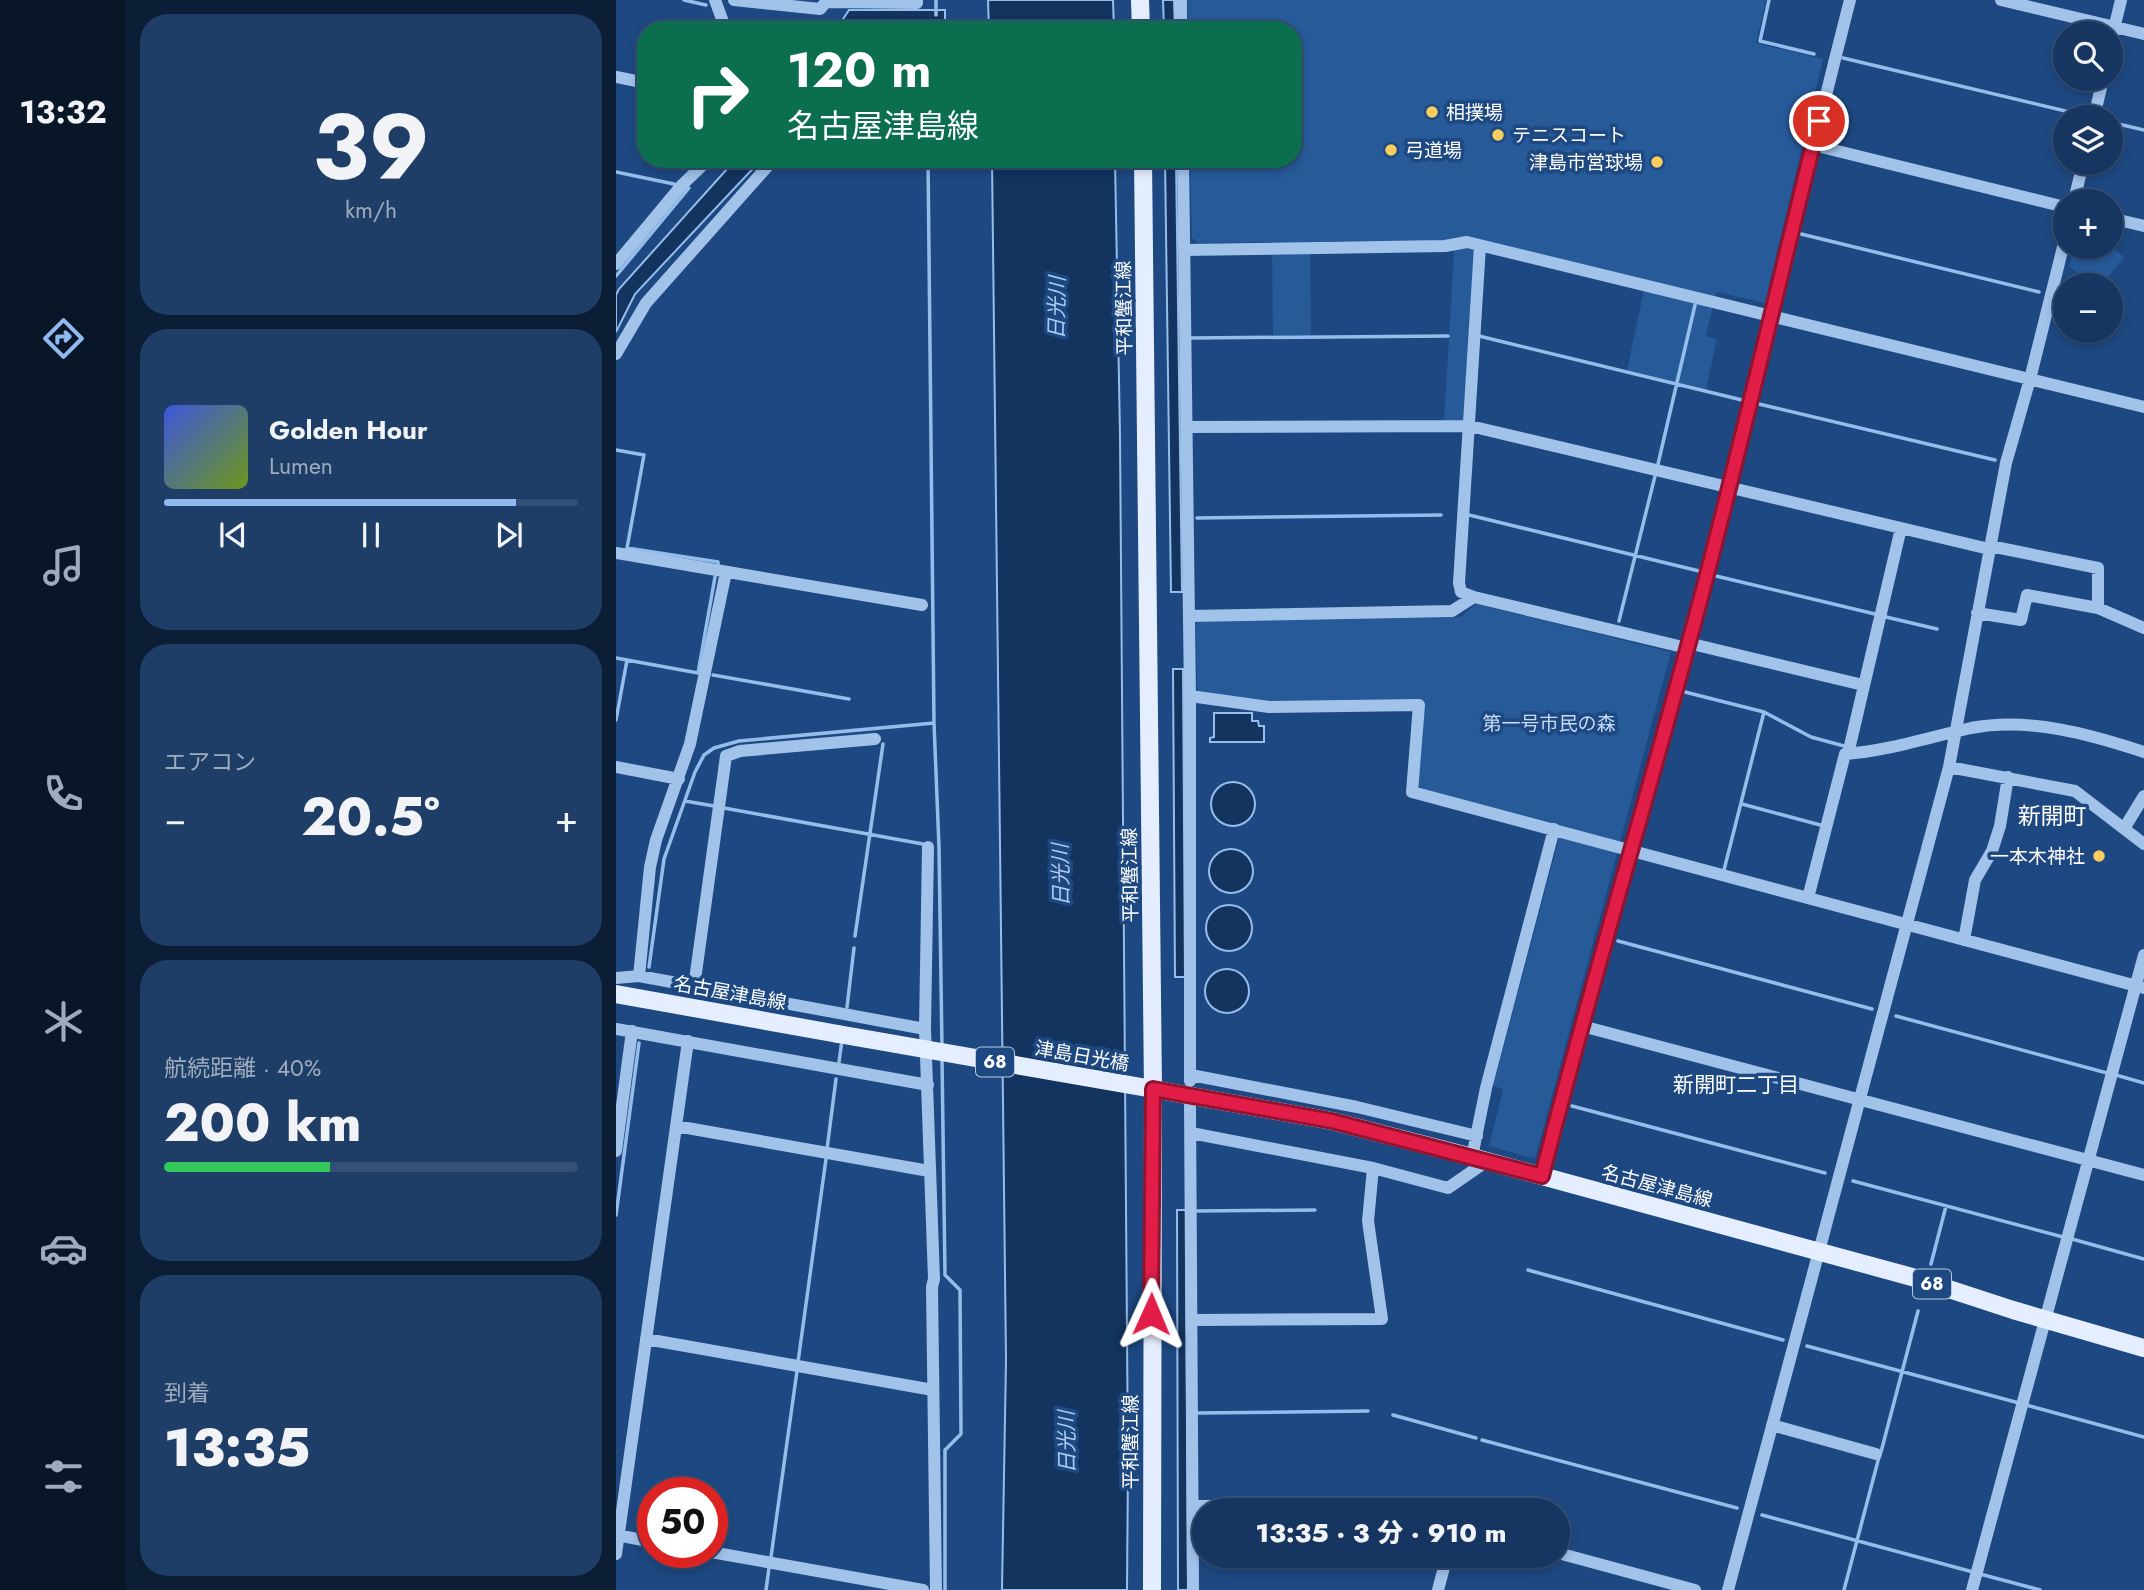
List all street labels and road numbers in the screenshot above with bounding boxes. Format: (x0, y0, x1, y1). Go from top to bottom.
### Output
street label: 平和蟹江線 (1110, 260, 1138, 356)
street label: 平和蟹江線 (1116, 827, 1144, 923)
street label: 名古屋津島線 (672, 970, 788, 1016)
street label: 津島日光橋 (1033, 1034, 1131, 1078)
road number: 68 (976, 1048, 1014, 1077)
street label: 名古屋津島線 (1598, 1158, 1716, 1214)
road number: 68 (1913, 1269, 1951, 1298)
street label: 平和蟹江線 (1117, 1394, 1144, 1490)

